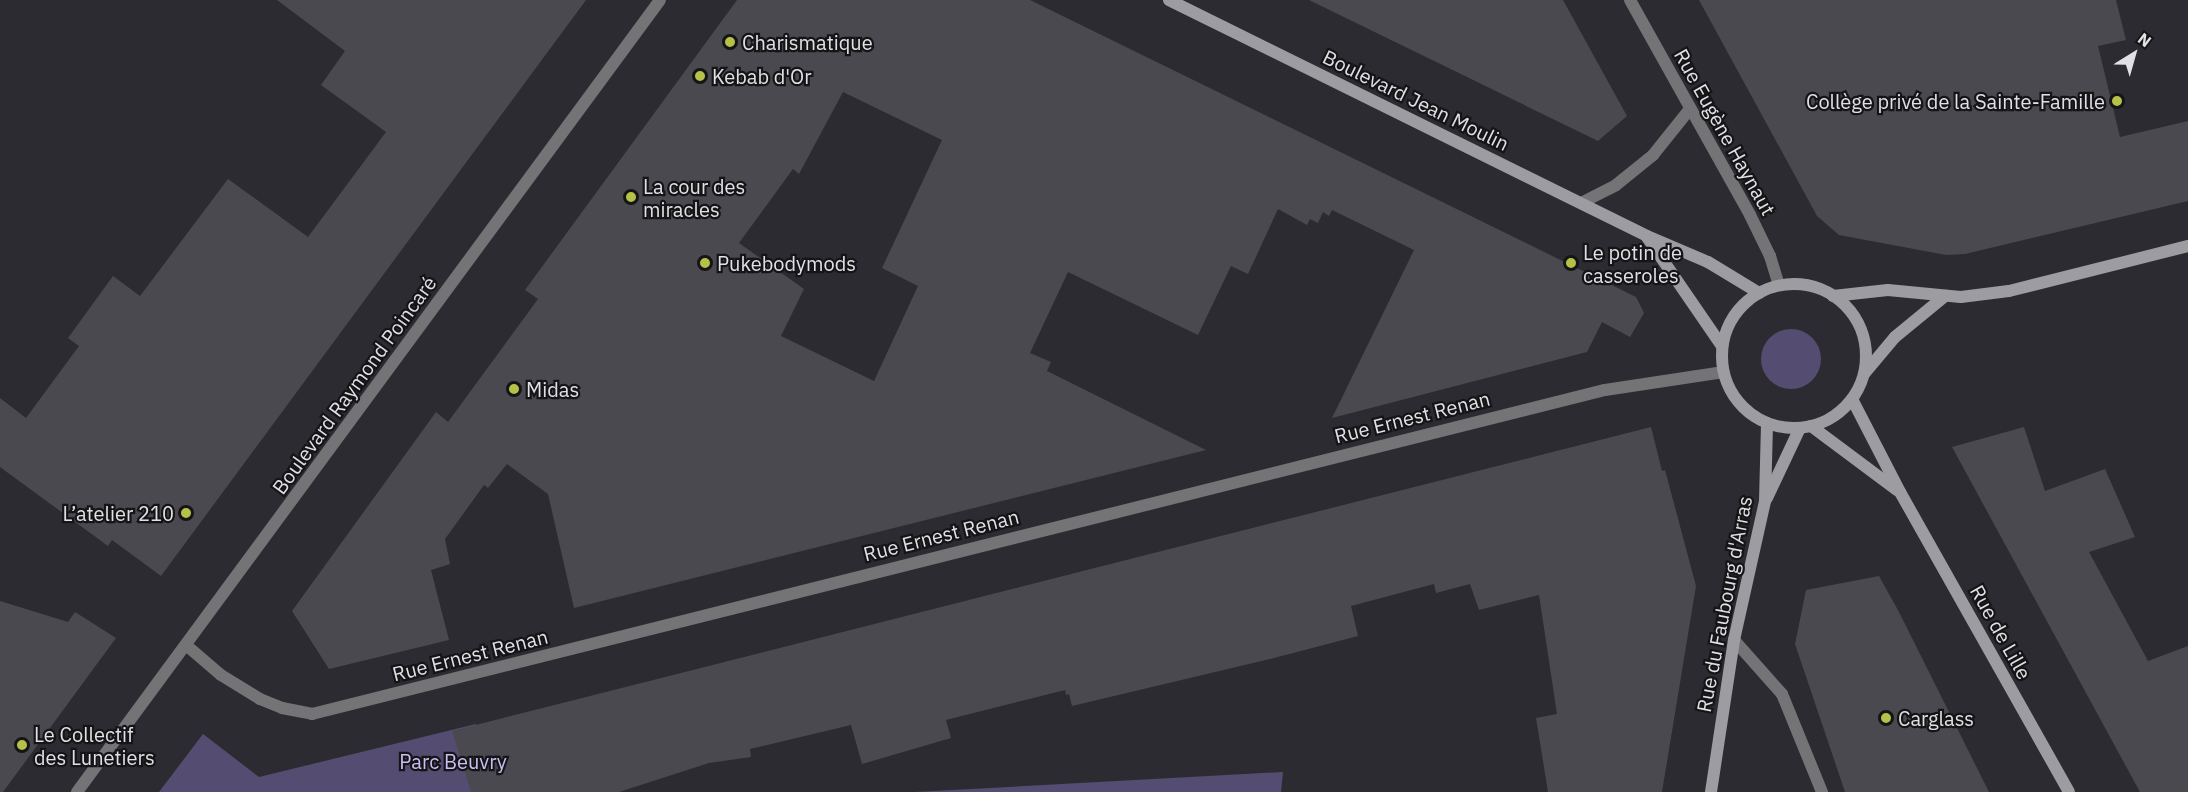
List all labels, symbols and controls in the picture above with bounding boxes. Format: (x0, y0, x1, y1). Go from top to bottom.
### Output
north arrow (2104, 24, 2164, 84)
text: N (2134, 28, 2155, 51)
place label: Charismatique (742, 30, 873, 54)
marker: Charismatique (723, 35, 737, 49)
street label: Boulevard Jean Moulin (1319, 44, 1513, 156)
street label: Rue Eugène Haynaut (1669, 45, 1781, 219)
place label: Kebab d'Or (712, 64, 811, 88)
marker: Kebab d'Or (693, 69, 707, 83)
place label: Collège privé de la Sainte-Famille (1806, 89, 2105, 113)
marker: Collège privé de la Sainte-Famille (2110, 94, 2124, 108)
place label: La cour des miracles (643, 174, 745, 221)
marker: La cour des miracles (624, 190, 638, 204)
place label: Le potin de casseroles (1583, 240, 1682, 287)
place label: Pukebodymods (717, 251, 856, 275)
marker: Pukebodymods (698, 256, 712, 270)
marker: Le potin de casseroles (1564, 256, 1578, 270)
street label: Boulevard Raymond Poincaré (267, 271, 441, 499)
place label: Midas (526, 377, 579, 401)
marker: Midas (507, 382, 521, 396)
street label: Rue Ernest Renan (1332, 386, 1492, 448)
street label: Rue du Faubourg d'Arras (1691, 494, 1757, 714)
place label: L’atelier 210 (62, 501, 174, 525)
street label: Rue Ernest Renan (861, 504, 1021, 566)
marker: L’atelier 210 (179, 506, 193, 520)
street label: Rue de Lille (1965, 581, 2037, 683)
street label: Rue Ernest Renan (390, 624, 550, 686)
place label: Carglass (1898, 706, 1974, 730)
marker: Carglass (1879, 711, 1893, 725)
place label: Le Collectif des Lunetiers (34, 722, 155, 769)
marker: Le Collectif des Lunetiers (15, 738, 29, 752)
park label: Parc Beuvry (399, 749, 507, 773)

